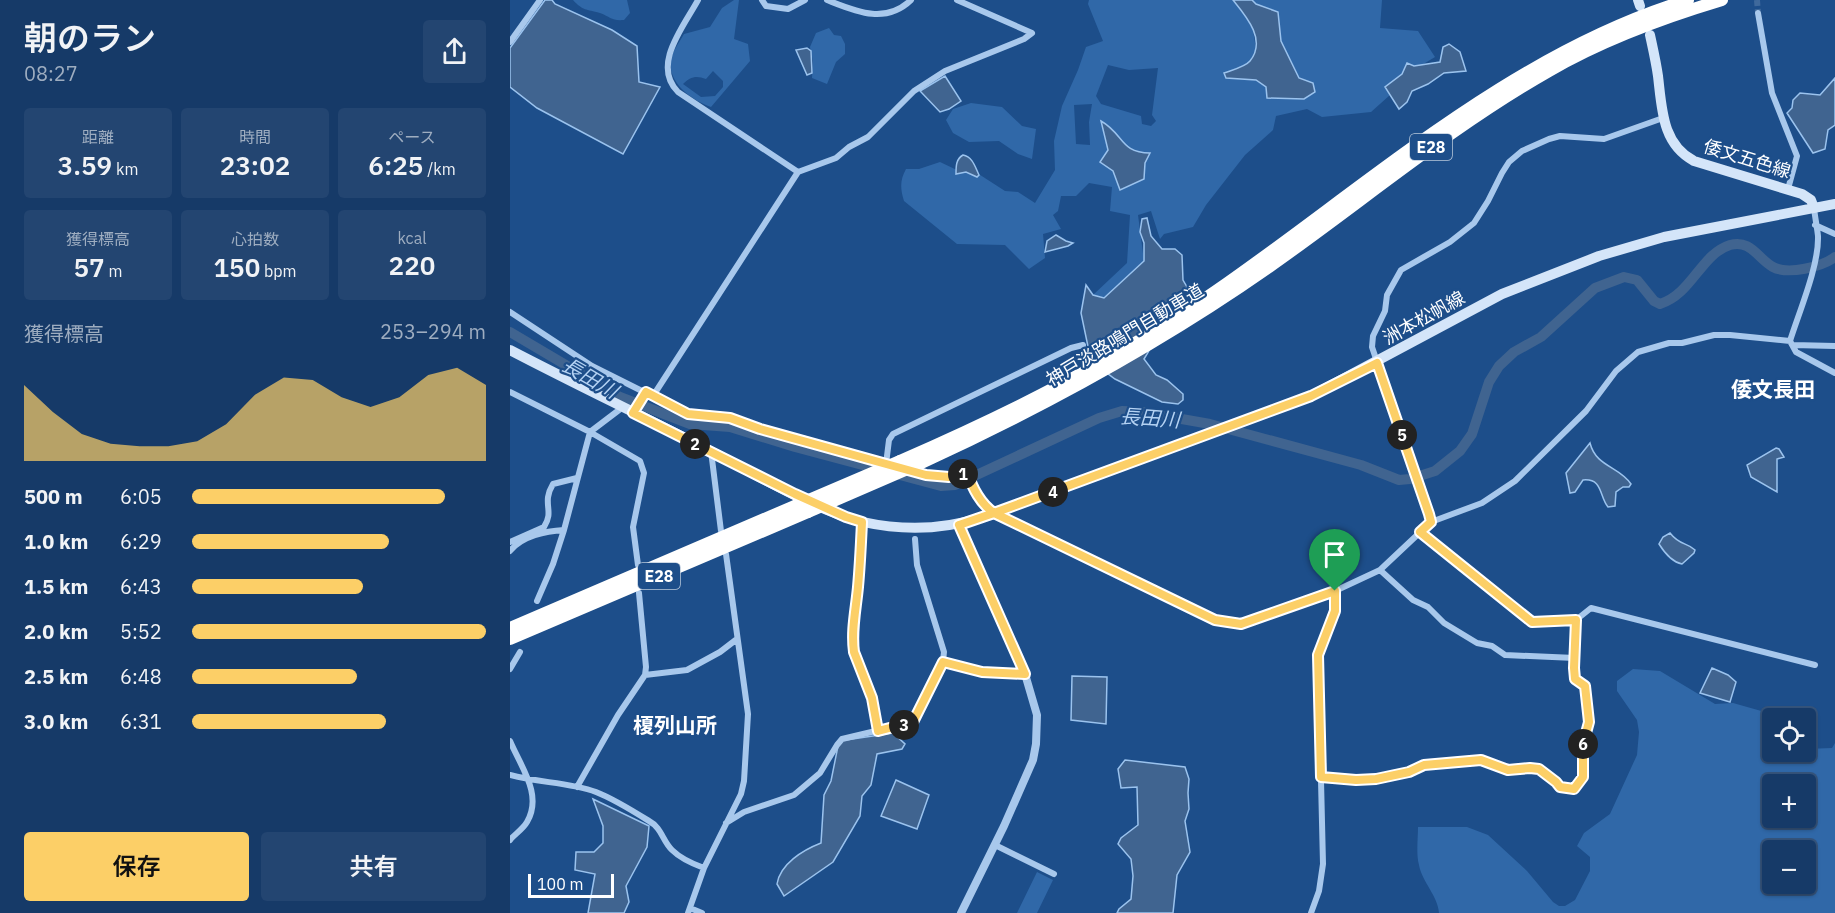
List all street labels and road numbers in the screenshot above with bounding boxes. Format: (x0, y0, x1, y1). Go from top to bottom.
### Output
road number: E28 (1410, 134, 1452, 160)
street label: 倭文五色線 (1701, 134, 1794, 183)
street label: 神戸淡路鳴門自動車道 (1042, 278, 1208, 391)
street label: 洲本松帆線 (1379, 286, 1469, 349)
road number: E28 (638, 563, 680, 589)

